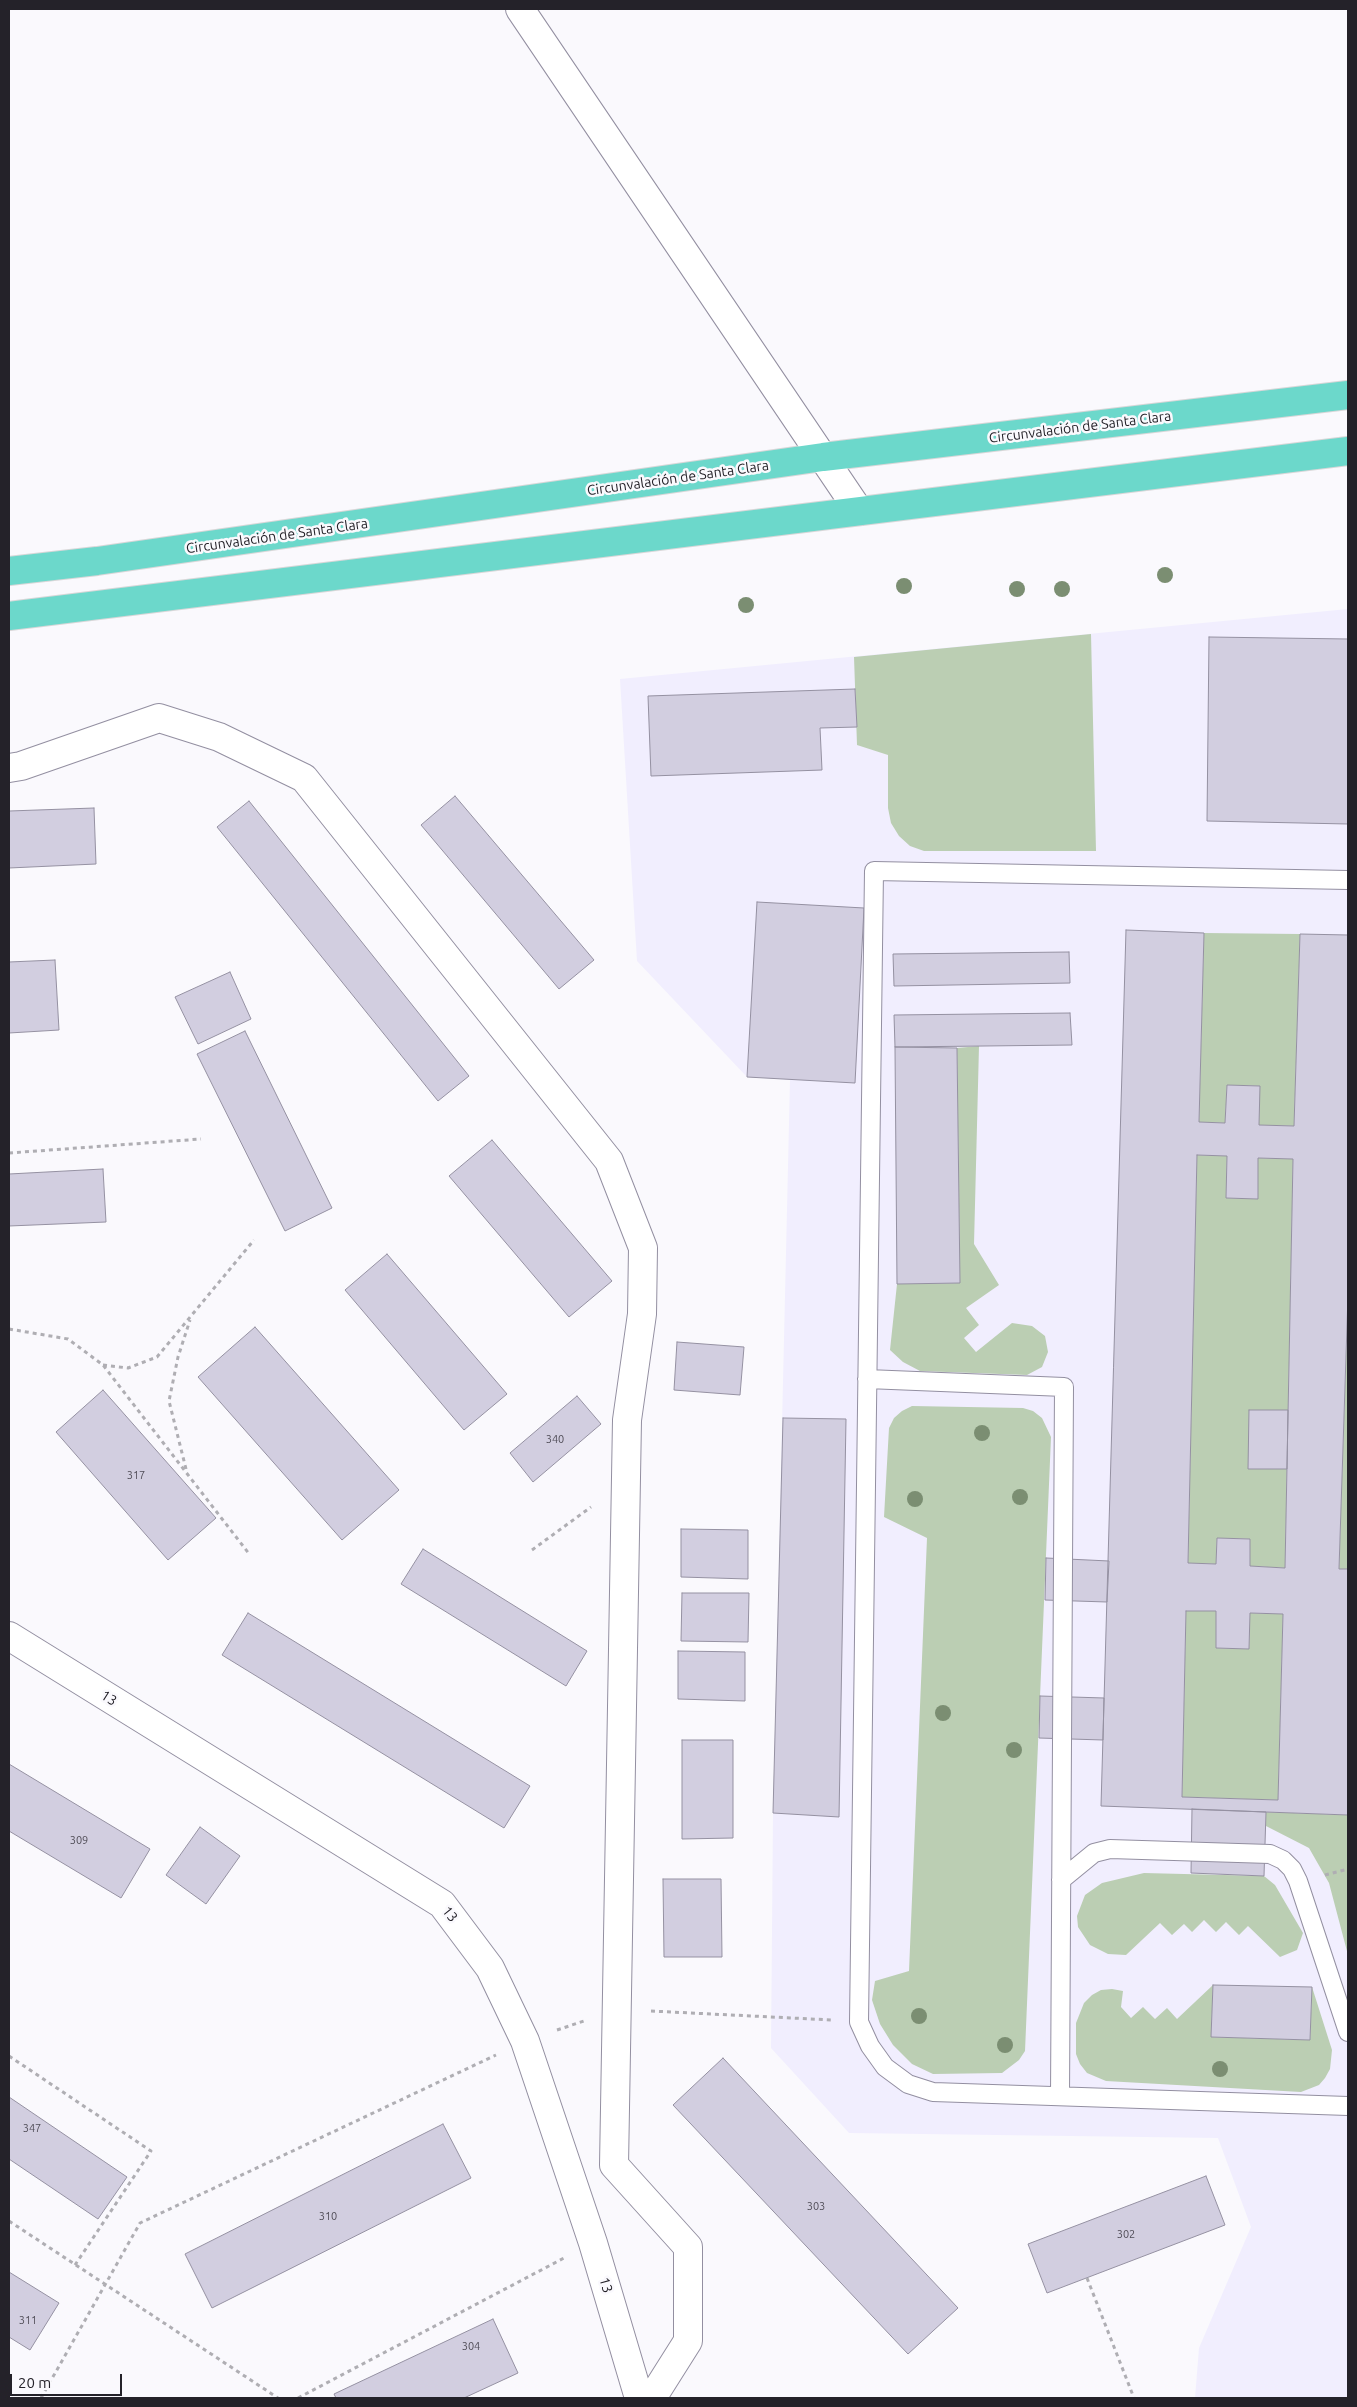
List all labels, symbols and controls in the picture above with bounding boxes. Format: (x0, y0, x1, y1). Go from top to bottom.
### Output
street label: Circunvalación de Santa Clara (988, 407, 1172, 447)
street label: Circunvalación de Santa Clara (586, 457, 770, 499)
street label: Circunvalación de Santa Clara (185, 515, 369, 557)
house number: 340 (546, 1432, 564, 1446)
house number: 317 (127, 1468, 145, 1482)
street label: 13 (98, 1687, 120, 1709)
house number: 309 (70, 1833, 88, 1847)
street label: 13 (439, 1903, 461, 1925)
house number: 347 (23, 2121, 41, 2135)
house number: 303 (807, 2199, 825, 2213)
house number: 310 (319, 2209, 337, 2223)
house number: 302 (1117, 2227, 1135, 2241)
street label: 13 (596, 2275, 616, 2295)
house number: 311 (19, 2313, 37, 2327)
house number: 304 (462, 2339, 480, 2353)
scale bar (12, 2364, 125, 2396)
text: 20 m (18, 2374, 51, 2391)

